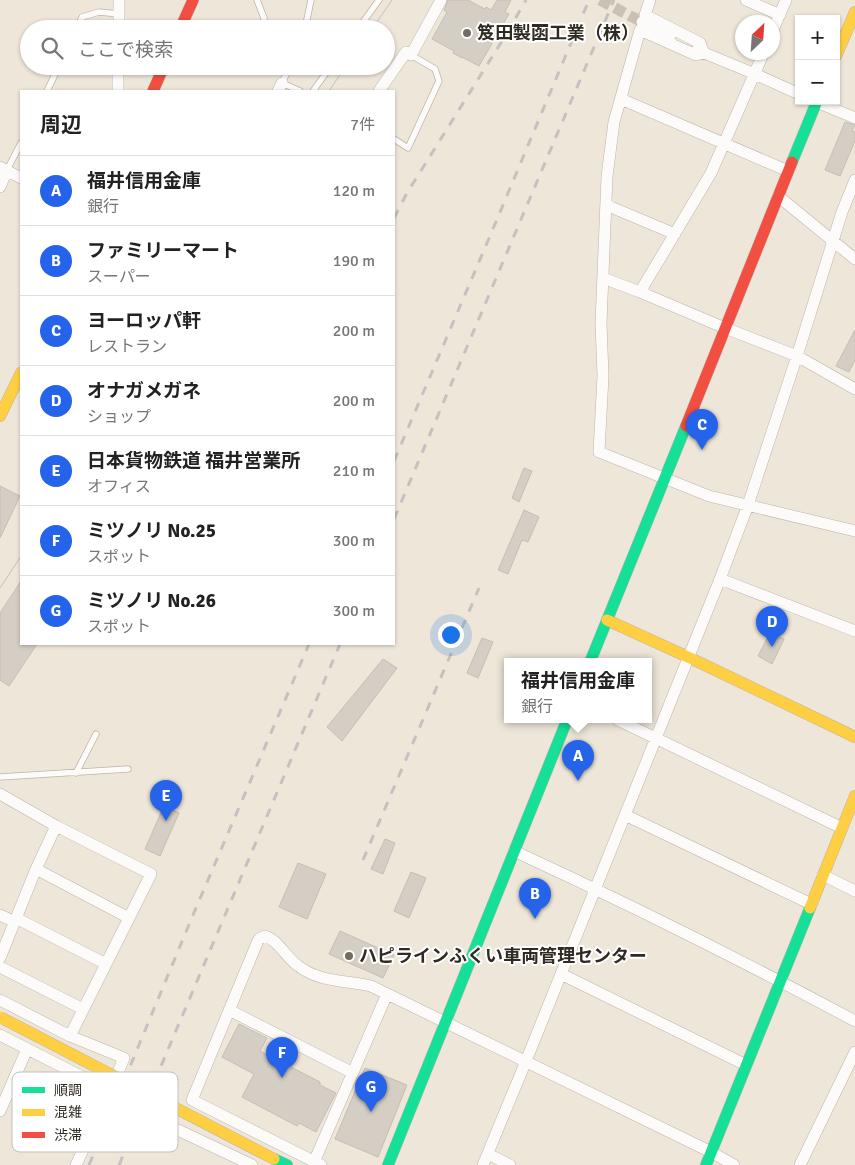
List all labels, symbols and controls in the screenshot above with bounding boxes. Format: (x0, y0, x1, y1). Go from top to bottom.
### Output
north arrow (735, 15, 780, 60)
map controls (795, 15, 840, 105)
button: + (795, 15, 840, 60)
search box (20, 20, 395, 75)
place label: 笈田製函工業（株） (477, 22, 639, 44)
marker: 笈田製函工業（株） (461, 27, 473, 39)
icon: search (38, 34, 66, 62)
text: ここで検索 (78, 38, 173, 62)
button: − (795, 60, 840, 105)
text: 周辺 (40, 112, 82, 138)
text: 7件 (350, 115, 375, 135)
text: 福井信用金庫 (87, 169, 201, 193)
text: A (51, 181, 61, 201)
text: 120 m (333, 181, 375, 201)
text: 銀行 (87, 197, 119, 217)
text: ファミリーマート (87, 239, 239, 263)
text: B (51, 251, 61, 271)
text: 190 m (333, 251, 375, 271)
text: スーパー (87, 267, 151, 287)
text: ヨーロッパ軒 (87, 309, 201, 333)
text: C (51, 321, 61, 341)
text: 200 m (333, 321, 375, 341)
text: レストラン (87, 337, 167, 357)
text: オナガメガネ (87, 379, 201, 403)
text: D (51, 391, 61, 411)
text: 200 m (333, 391, 375, 411)
text: ショップ (87, 407, 151, 427)
pin: C (686, 409, 718, 450)
text: 日本貨物鉄道 福井営業所 (87, 449, 300, 473)
text: E (51, 461, 61, 481)
text: 210 m (333, 461, 375, 481)
text: オフィス (87, 477, 151, 497)
text: ミツノリ No.25 (87, 519, 216, 543)
text: F (52, 531, 60, 551)
text: 300 m (333, 531, 375, 551)
text: スポット (87, 547, 151, 567)
text: ミツノリ No.26 (87, 589, 216, 613)
text: G (51, 601, 61, 621)
text: 300 m (333, 601, 375, 621)
pin: D (756, 606, 788, 647)
text: スポット (87, 617, 151, 637)
your location (438, 622, 464, 648)
popup (504, 658, 652, 723)
text: 福井信用金庫 (521, 669, 635, 693)
text: 銀行 (521, 697, 553, 717)
pin: A (562, 740, 594, 781)
pin: E (150, 780, 182, 821)
pin: B (519, 878, 551, 919)
place label: ハピラインふくい車両管理センター (359, 945, 647, 967)
marker: ハピラインふくい車両管理センター (343, 950, 355, 962)
pin: F (266, 1037, 298, 1078)
pin: G (355, 1071, 387, 1112)
legend (12, 1072, 178, 1152)
text: 順調 (54, 1082, 82, 1099)
text: 混雑 (54, 1104, 82, 1121)
text: 渋滞 (54, 1127, 82, 1144)

